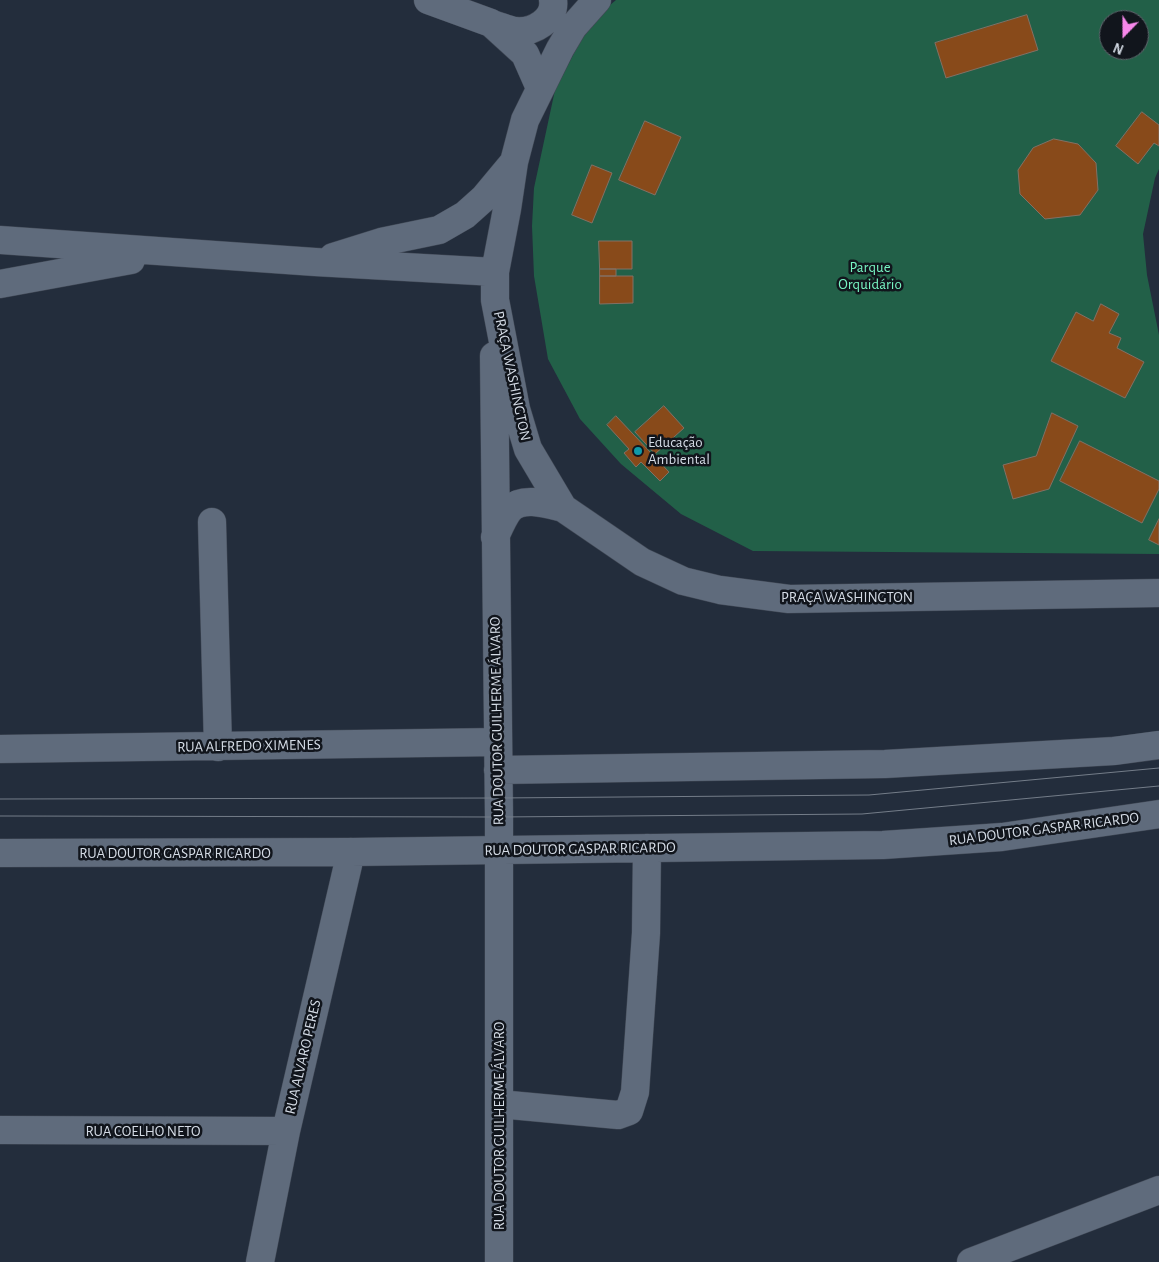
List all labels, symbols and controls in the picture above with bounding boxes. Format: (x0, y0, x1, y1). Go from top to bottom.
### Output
north arrow (1099, 10, 1149, 60)
text: N (1112, 40, 1126, 56)
park label: Parque Orquidário (838, 258, 902, 293)
street label: PRAÇA WASHINGTON (489, 310, 535, 442)
place label: Educação Ambiental (648, 433, 710, 468)
marker: Educação Ambiental (632, 445, 644, 457)
street label: PRAÇA WASHINGTON (781, 588, 913, 606)
street label: RUA DOUTOR GUILHERME ÁLVARO (486, 617, 508, 825)
street label: RUA ALFREDO XIMENES (177, 736, 321, 756)
street label: RUA DOUTOR GASPAR RICARDO (948, 808, 1140, 850)
street label: RUA DOUTOR GASPAR RICARDO (484, 838, 676, 860)
street label: RUA DOUTOR GASPAR RICARDO (79, 844, 271, 862)
street label: RUA ALVARO PERES (281, 998, 325, 1116)
street label: RUA DOUTOR GUILHERME ÁLVARO (490, 1022, 508, 1230)
street label: RUA COELHO NETO (86, 1122, 200, 1140)

